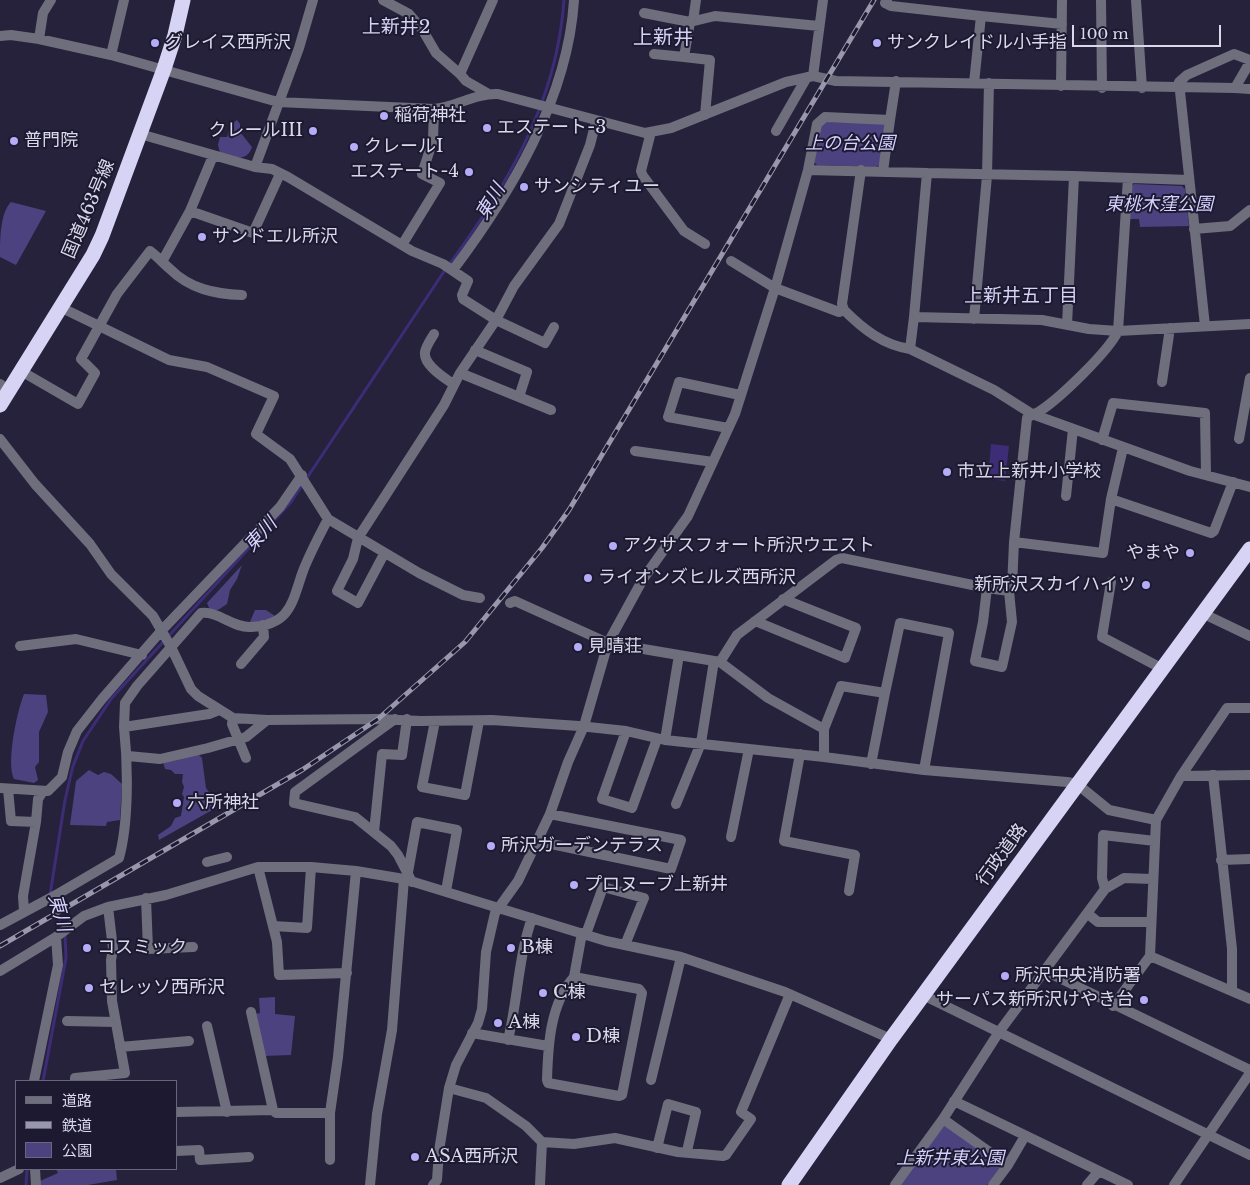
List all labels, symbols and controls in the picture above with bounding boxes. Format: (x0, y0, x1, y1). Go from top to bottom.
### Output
scale bar (1075, 15, 1224, 47)
district label: 上新井2 (362, 17, 430, 39)
text: 100 m (1080, 24, 1129, 43)
district label: 上新井 (633, 26, 693, 50)
place label: グレイス西所沢 (165, 32, 291, 54)
place label: サンクレイドル小手指 (887, 32, 1067, 54)
marker: グレイス西所沢 (149, 37, 161, 49)
marker: サンクレイドル小手指 (871, 37, 883, 49)
place label: 稲荷神社 (394, 105, 466, 127)
marker: 稲荷神社 (378, 110, 390, 122)
place label: エステート-3 (497, 117, 606, 139)
place label: クレールIII (209, 120, 303, 142)
marker: エステート-3 (481, 122, 493, 134)
marker: クレールIII (307, 125, 319, 137)
place label: 普門院 (24, 130, 78, 152)
park label: 上の台公園 (805, 133, 895, 155)
marker: 普門院 (8, 135, 20, 147)
place label: クレールI (364, 136, 443, 158)
marker: クレールI (348, 141, 360, 153)
street label: 国道463号線 (59, 156, 119, 262)
place label: エステート-4 (350, 161, 459, 183)
marker: エステート-4 (463, 166, 475, 178)
place label: サンシティユー (534, 176, 660, 198)
water label: 東川 (471, 180, 511, 224)
marker: サンシティユー (518, 181, 530, 193)
park label: 東桃木窪公園 (1105, 194, 1213, 216)
place label: サンドエル所沢 (212, 226, 338, 248)
marker: サンドエル所沢 (196, 231, 208, 243)
district label: 上新井五丁目 (964, 286, 1078, 308)
place label: 市立上新井小学校 (957, 461, 1101, 483)
marker: 市立上新井小学校 (941, 466, 953, 478)
water label: 東川 (240, 513, 282, 557)
place label: アクサスフォート所沢ウエスト (623, 535, 875, 557)
marker: アクサスフォート所沢ウエスト (607, 540, 619, 552)
place label: やまや (1126, 542, 1180, 564)
marker: やまや (1184, 547, 1196, 559)
place label: ライオンズヒルズ西所沢 (598, 567, 796, 589)
marker: ライオンズヒルズ西所沢 (582, 572, 594, 584)
place label: 新所沢スカイハイツ (974, 574, 1136, 596)
marker: 新所沢スカイハイツ (1140, 579, 1152, 591)
place label: 見晴荘 (588, 636, 642, 658)
marker: 見晴荘 (572, 641, 584, 653)
place label: 六所神社 (187, 792, 259, 814)
marker: 六所神社 (171, 797, 183, 809)
street label: 行政道路 (972, 820, 1032, 890)
place label: 所沢ガーデンテラス (501, 835, 663, 857)
marker: 所沢ガーデンテラス (485, 840, 497, 852)
place label: プロヌーブ上新井 (584, 874, 728, 896)
marker: プロヌーブ上新井 (568, 879, 580, 891)
water label: 東川 (43, 892, 75, 934)
place label: コスミック (97, 937, 187, 959)
place label: B棟 (521, 937, 553, 959)
marker: コスミック (81, 942, 93, 954)
marker: B棟 (505, 942, 517, 954)
place label: 所沢中央消防署 (1015, 965, 1141, 987)
marker: 所沢中央消防署 (999, 970, 1011, 982)
place label: セレッソ西所沢 (99, 977, 225, 999)
marker: セレッソ西所沢 (83, 982, 95, 994)
place label: C棟 (553, 982, 585, 1004)
marker: C棟 (537, 987, 549, 999)
place label: サーパス新所沢けやき台 (936, 989, 1134, 1011)
marker: サーパス新所沢けやき台 (1138, 994, 1150, 1006)
place label: A棟 (508, 1012, 540, 1034)
marker: A棟 (492, 1017, 504, 1029)
place label: D棟 (586, 1026, 620, 1048)
marker: D棟 (570, 1031, 582, 1043)
legend (15, 1080, 178, 1170)
text: 道路 (62, 1091, 92, 1110)
text: 鉄道 (62, 1116, 92, 1135)
text: 公園 (62, 1141, 92, 1160)
place label: ASA西所沢 (425, 1146, 518, 1168)
park label: 上新井東公園 (896, 1148, 1004, 1170)
marker: ASA西所沢 (409, 1151, 421, 1163)

